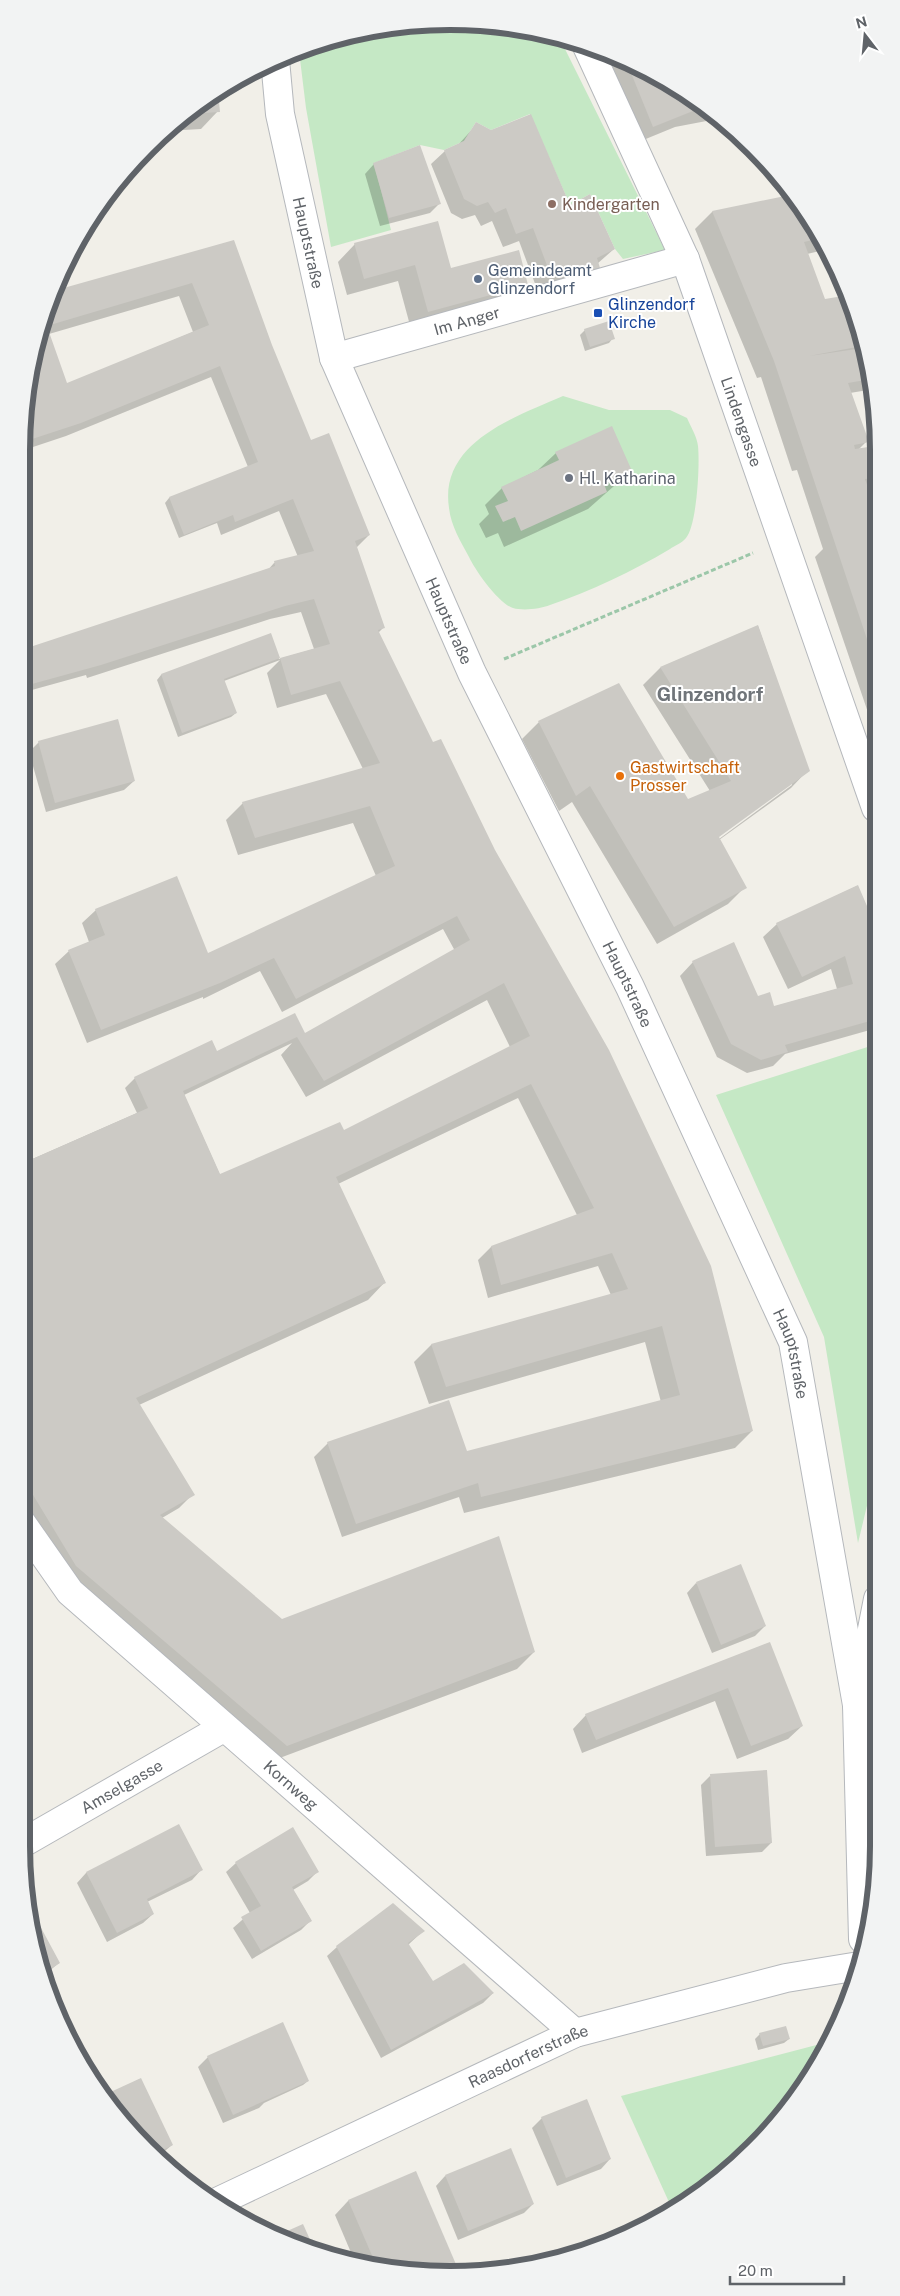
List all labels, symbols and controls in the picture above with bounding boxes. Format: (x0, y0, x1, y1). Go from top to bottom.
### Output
north arrow (840, 10, 890, 60)
text: N (854, 13, 869, 32)
street label: Hauptstraße (289, 195, 328, 290)
place label: Kindergarten (562, 195, 660, 214)
marker: Kindergarten (546, 198, 558, 210)
place label: Gemeindeamt Glinzendorf (488, 261, 592, 298)
marker: Gemeindeamt Glinzendorf (472, 273, 484, 285)
place label: Glinzendorf Kirche (608, 295, 695, 332)
street label: Im Anger (432, 302, 502, 339)
marker: Glinzendorf Kirche (592, 307, 604, 319)
street label: Lindengasse (717, 374, 766, 469)
place label: Hl. Katharina (579, 469, 676, 488)
marker: Hl. Katharina (563, 472, 575, 484)
street label: Hauptstraße (422, 574, 477, 667)
district label: Glinzendorf (657, 683, 764, 705)
place label: Gastwirtschaft Prosser (630, 758, 740, 795)
marker: Gastwirtschaft Prosser (614, 770, 626, 782)
street label: Hauptstraße (599, 938, 657, 1030)
street label: Hauptstraße (769, 1305, 812, 1400)
street label: Amselgasse (77, 1755, 166, 1817)
street label: Kornweg (260, 1756, 322, 1814)
street label: Raasdorferstraße (465, 2020, 590, 2092)
scale bar (730, 2254, 844, 2286)
text: 20 m (738, 2262, 773, 2279)

